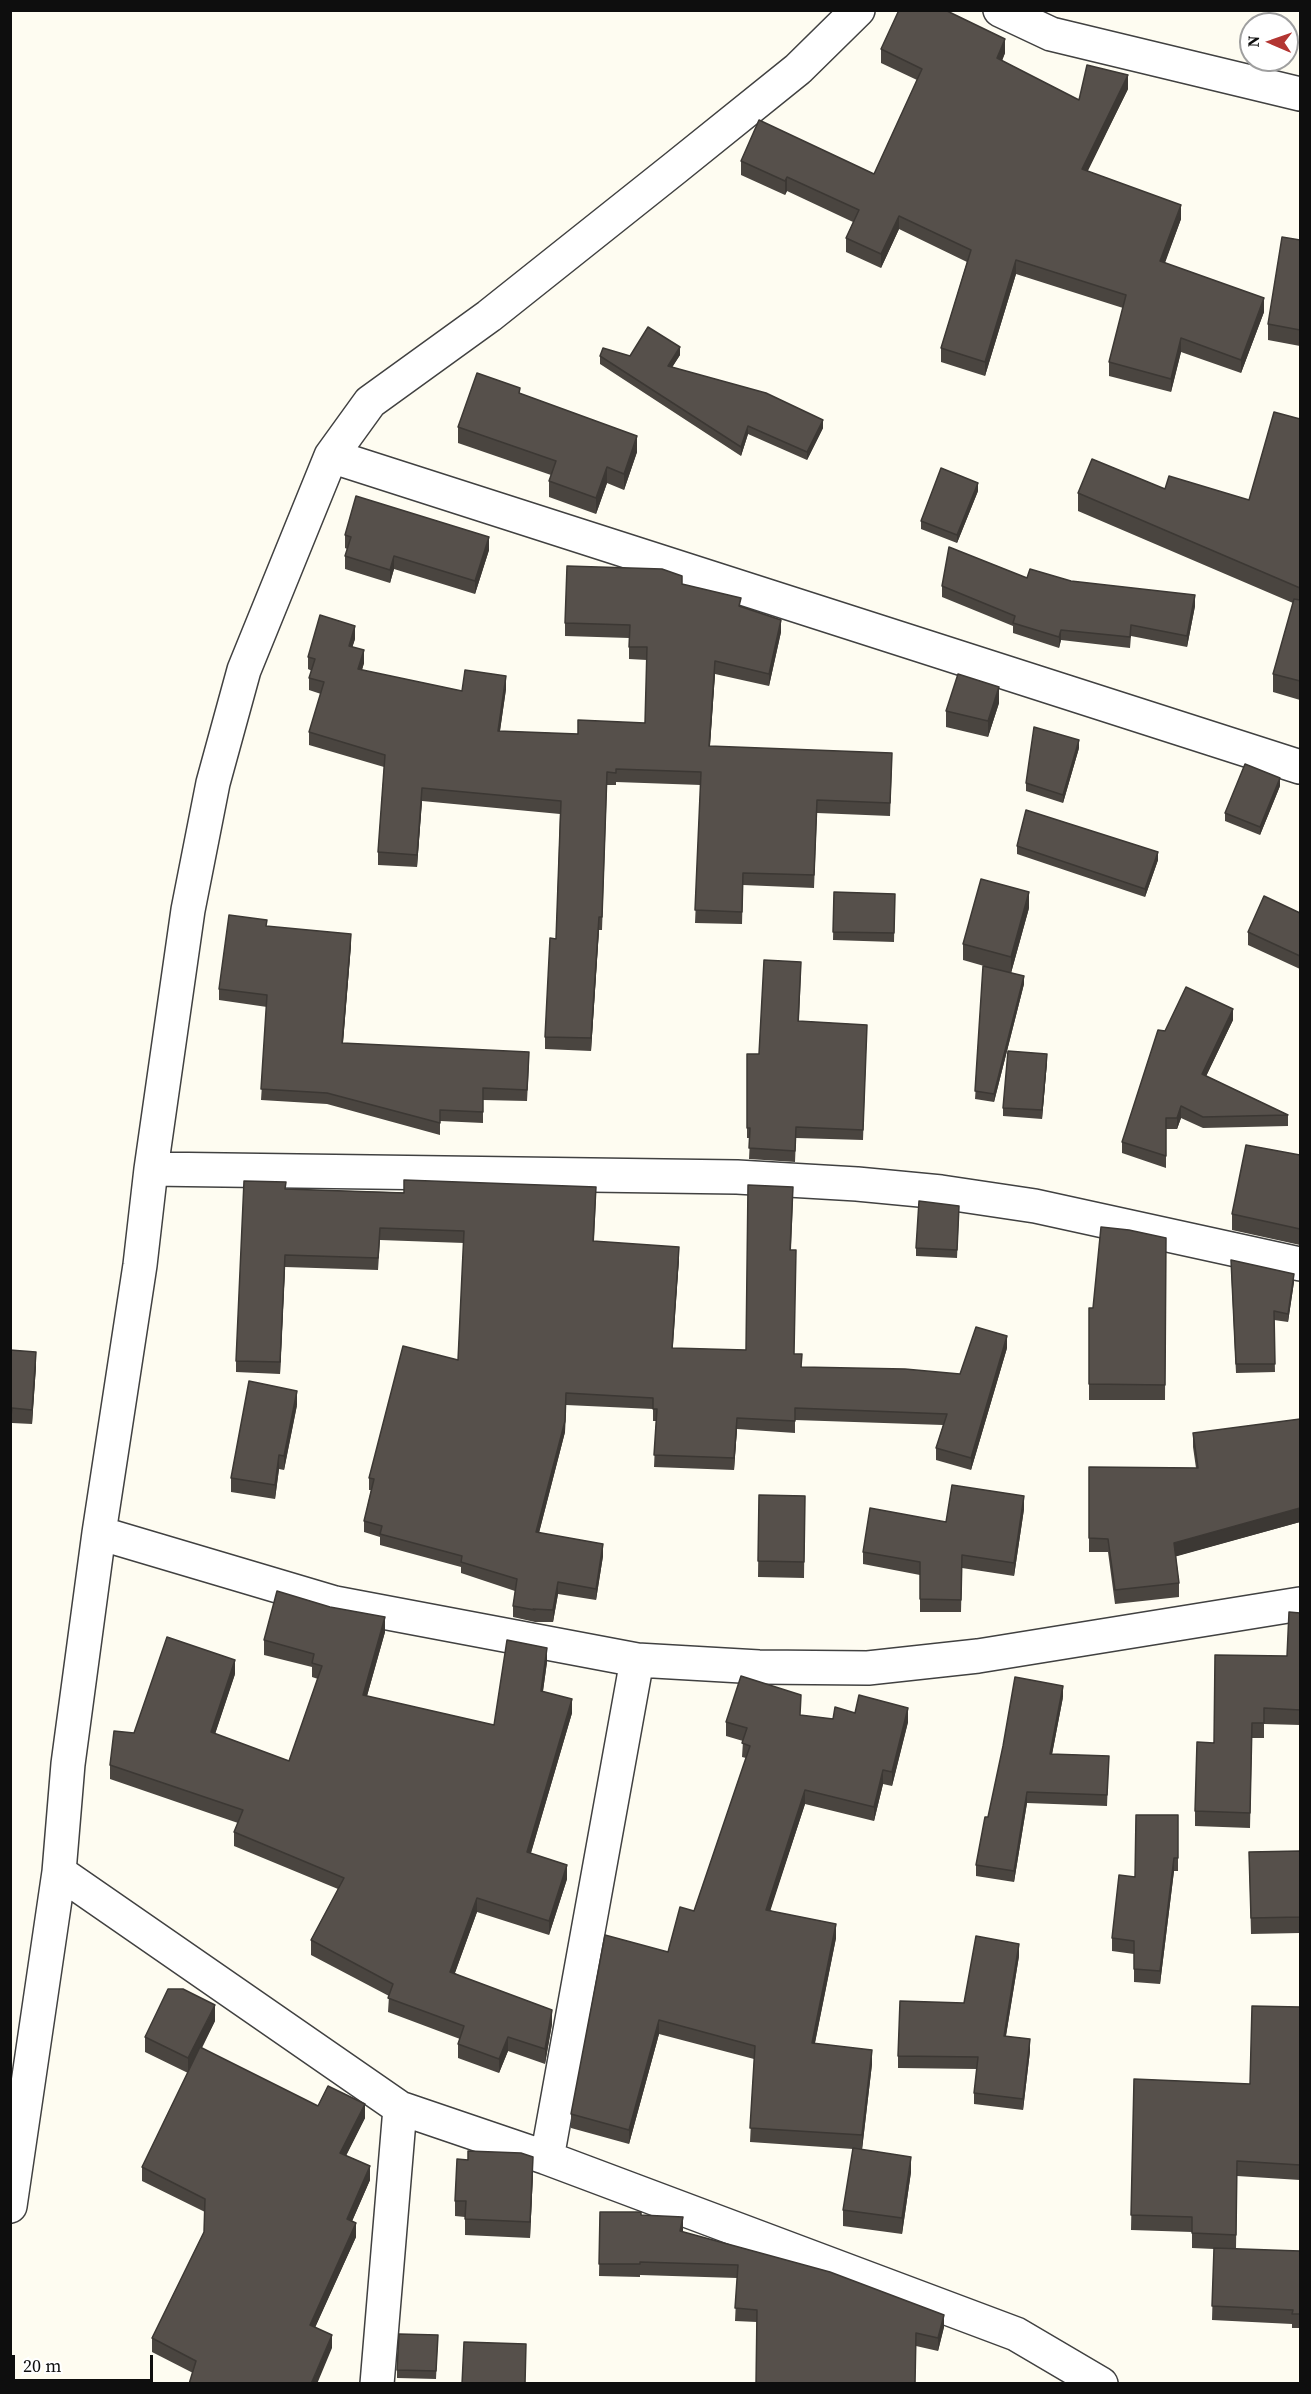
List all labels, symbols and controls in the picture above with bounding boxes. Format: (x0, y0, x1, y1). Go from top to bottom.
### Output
north arrow (1239, 12, 1299, 72)
text: N (1242, 35, 1264, 48)
scale bar (15, 2343, 156, 2381)
text: 20 m (23, 2353, 61, 2378)

